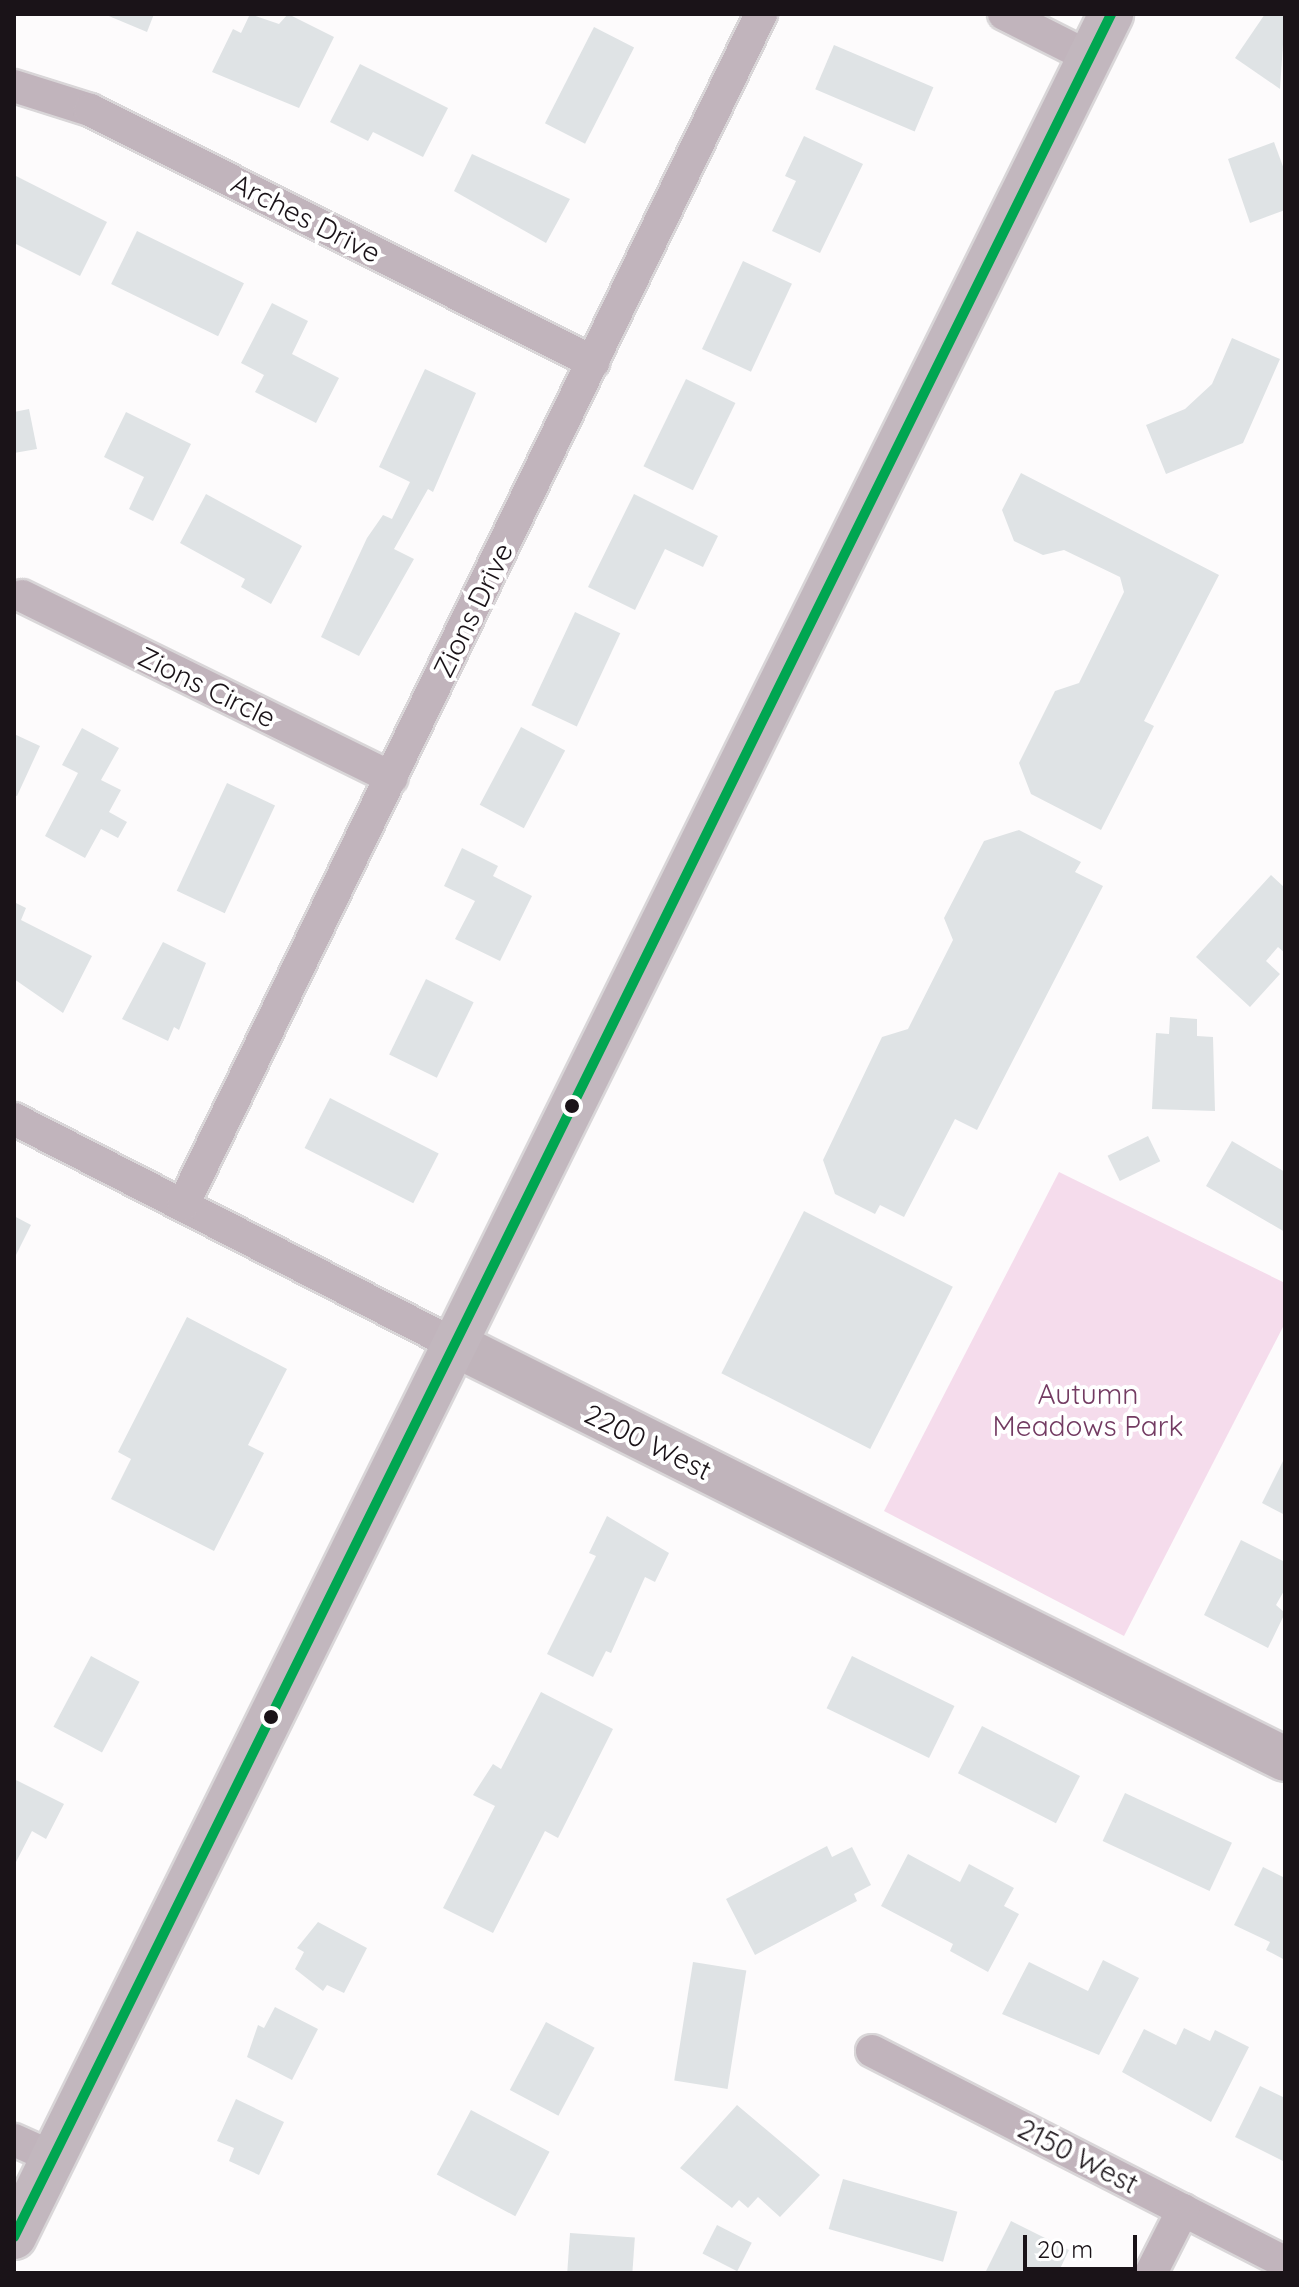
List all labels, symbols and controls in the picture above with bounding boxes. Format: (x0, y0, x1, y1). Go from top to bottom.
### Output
street label: Arches Drive (226, 166, 386, 270)
street label: Zions Drive (426, 537, 520, 683)
street label: Zions Circle (133, 639, 281, 735)
unlabelled marker (564, 1098, 580, 1114)
park label: Autumn Meadows Park (993, 1377, 1183, 1443)
street label: 2200 West (579, 1397, 717, 1487)
unlabelled marker (263, 1709, 279, 1725)
street label: 2150 West (1012, 2111, 1144, 2201)
scale bar (1027, 2219, 1141, 2269)
text: 20 m (1037, 2234, 1093, 2264)

